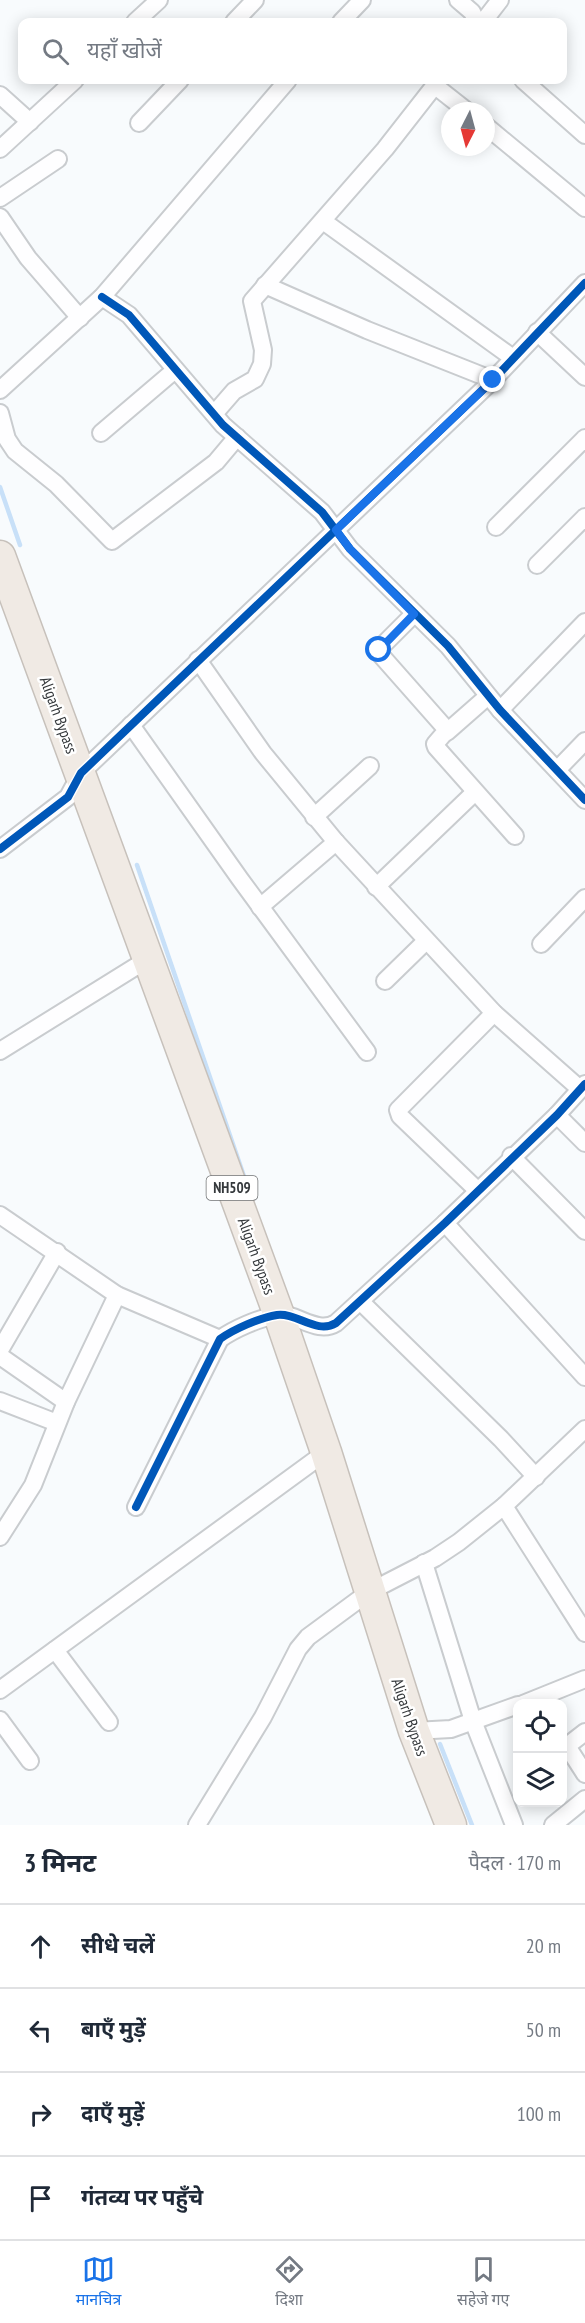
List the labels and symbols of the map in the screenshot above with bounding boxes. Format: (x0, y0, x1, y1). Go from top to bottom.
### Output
north arrow (441, 102, 495, 156)
route end (479, 366, 505, 392)
route start (365, 636, 391, 662)
street label: Aligarh Bypass (36, 674, 82, 756)
road number: NH509 (206, 1176, 258, 1200)
street label: Aligarh Bypass (234, 1215, 280, 1297)
street label: Aligarh Bypass (387, 1676, 433, 1758)

